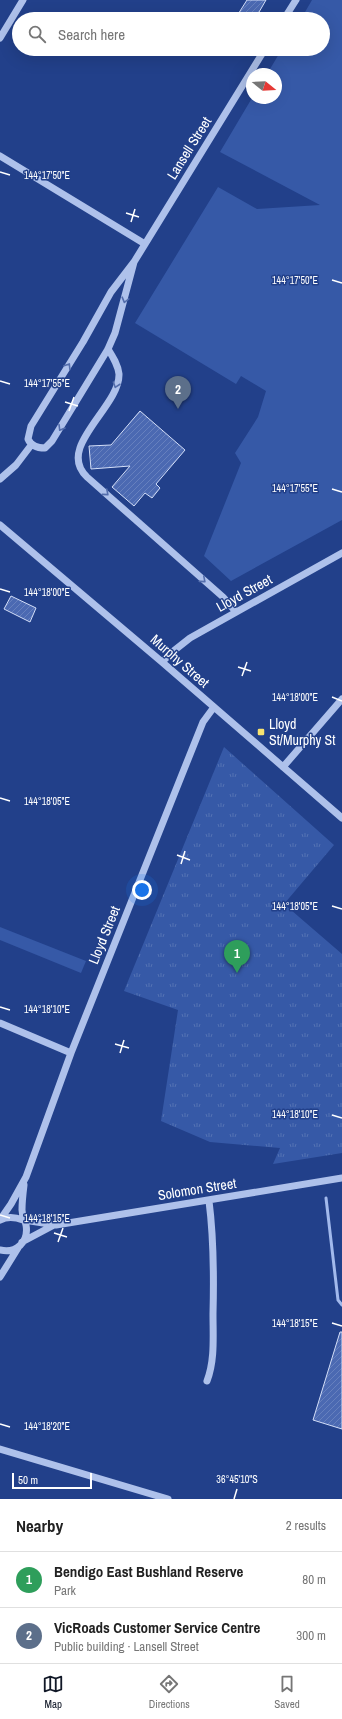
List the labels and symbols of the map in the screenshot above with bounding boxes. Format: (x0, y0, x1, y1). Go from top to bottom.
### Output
north arrow (246, 68, 282, 104)
street label: Lansell Street (163, 113, 215, 183)
text: 144°17'50"E (24, 169, 70, 182)
text: 144°17'50"E (272, 274, 318, 287)
one-way arrow (121, 296, 129, 303)
one-way arrow (63, 363, 71, 370)
pin: 2 (165, 376, 191, 409)
text: 144°17'55"E (24, 377, 70, 390)
one-way arrow (112, 382, 121, 389)
one-way arrow (58, 424, 65, 431)
text: 144°17'55"E (272, 482, 318, 495)
one-way arrow (101, 489, 109, 496)
street label: Lloyd Street (213, 570, 275, 616)
one-way arrow (198, 575, 206, 583)
text: 144°18'00"E (24, 586, 70, 599)
street label: Murphy Street (147, 631, 213, 691)
text: 144°18'00"E (272, 691, 318, 704)
place label: Lloyd St/Murphy St (269, 715, 335, 749)
marker: Lloyd St/Murphy St (256, 727, 266, 737)
text: 144°18'05"E (24, 795, 70, 808)
your location (132, 880, 152, 900)
text: 144°18'05"E (272, 900, 318, 913)
street label: Lloyd Street (84, 903, 124, 967)
pin: 1 (224, 940, 250, 973)
text: 144°18'10"E (24, 1003, 70, 1016)
text: 144°18'10"E (272, 1108, 318, 1121)
street label: Solomon Street (157, 1174, 237, 1204)
text: 144°18'15"E (24, 1212, 70, 1225)
text: 144°18'15"E (272, 1317, 318, 1330)
text: 144°18'20"E (24, 1420, 70, 1433)
scale bar (12, 1471, 92, 1490)
text: 36°45'10"S (216, 1473, 258, 1486)

